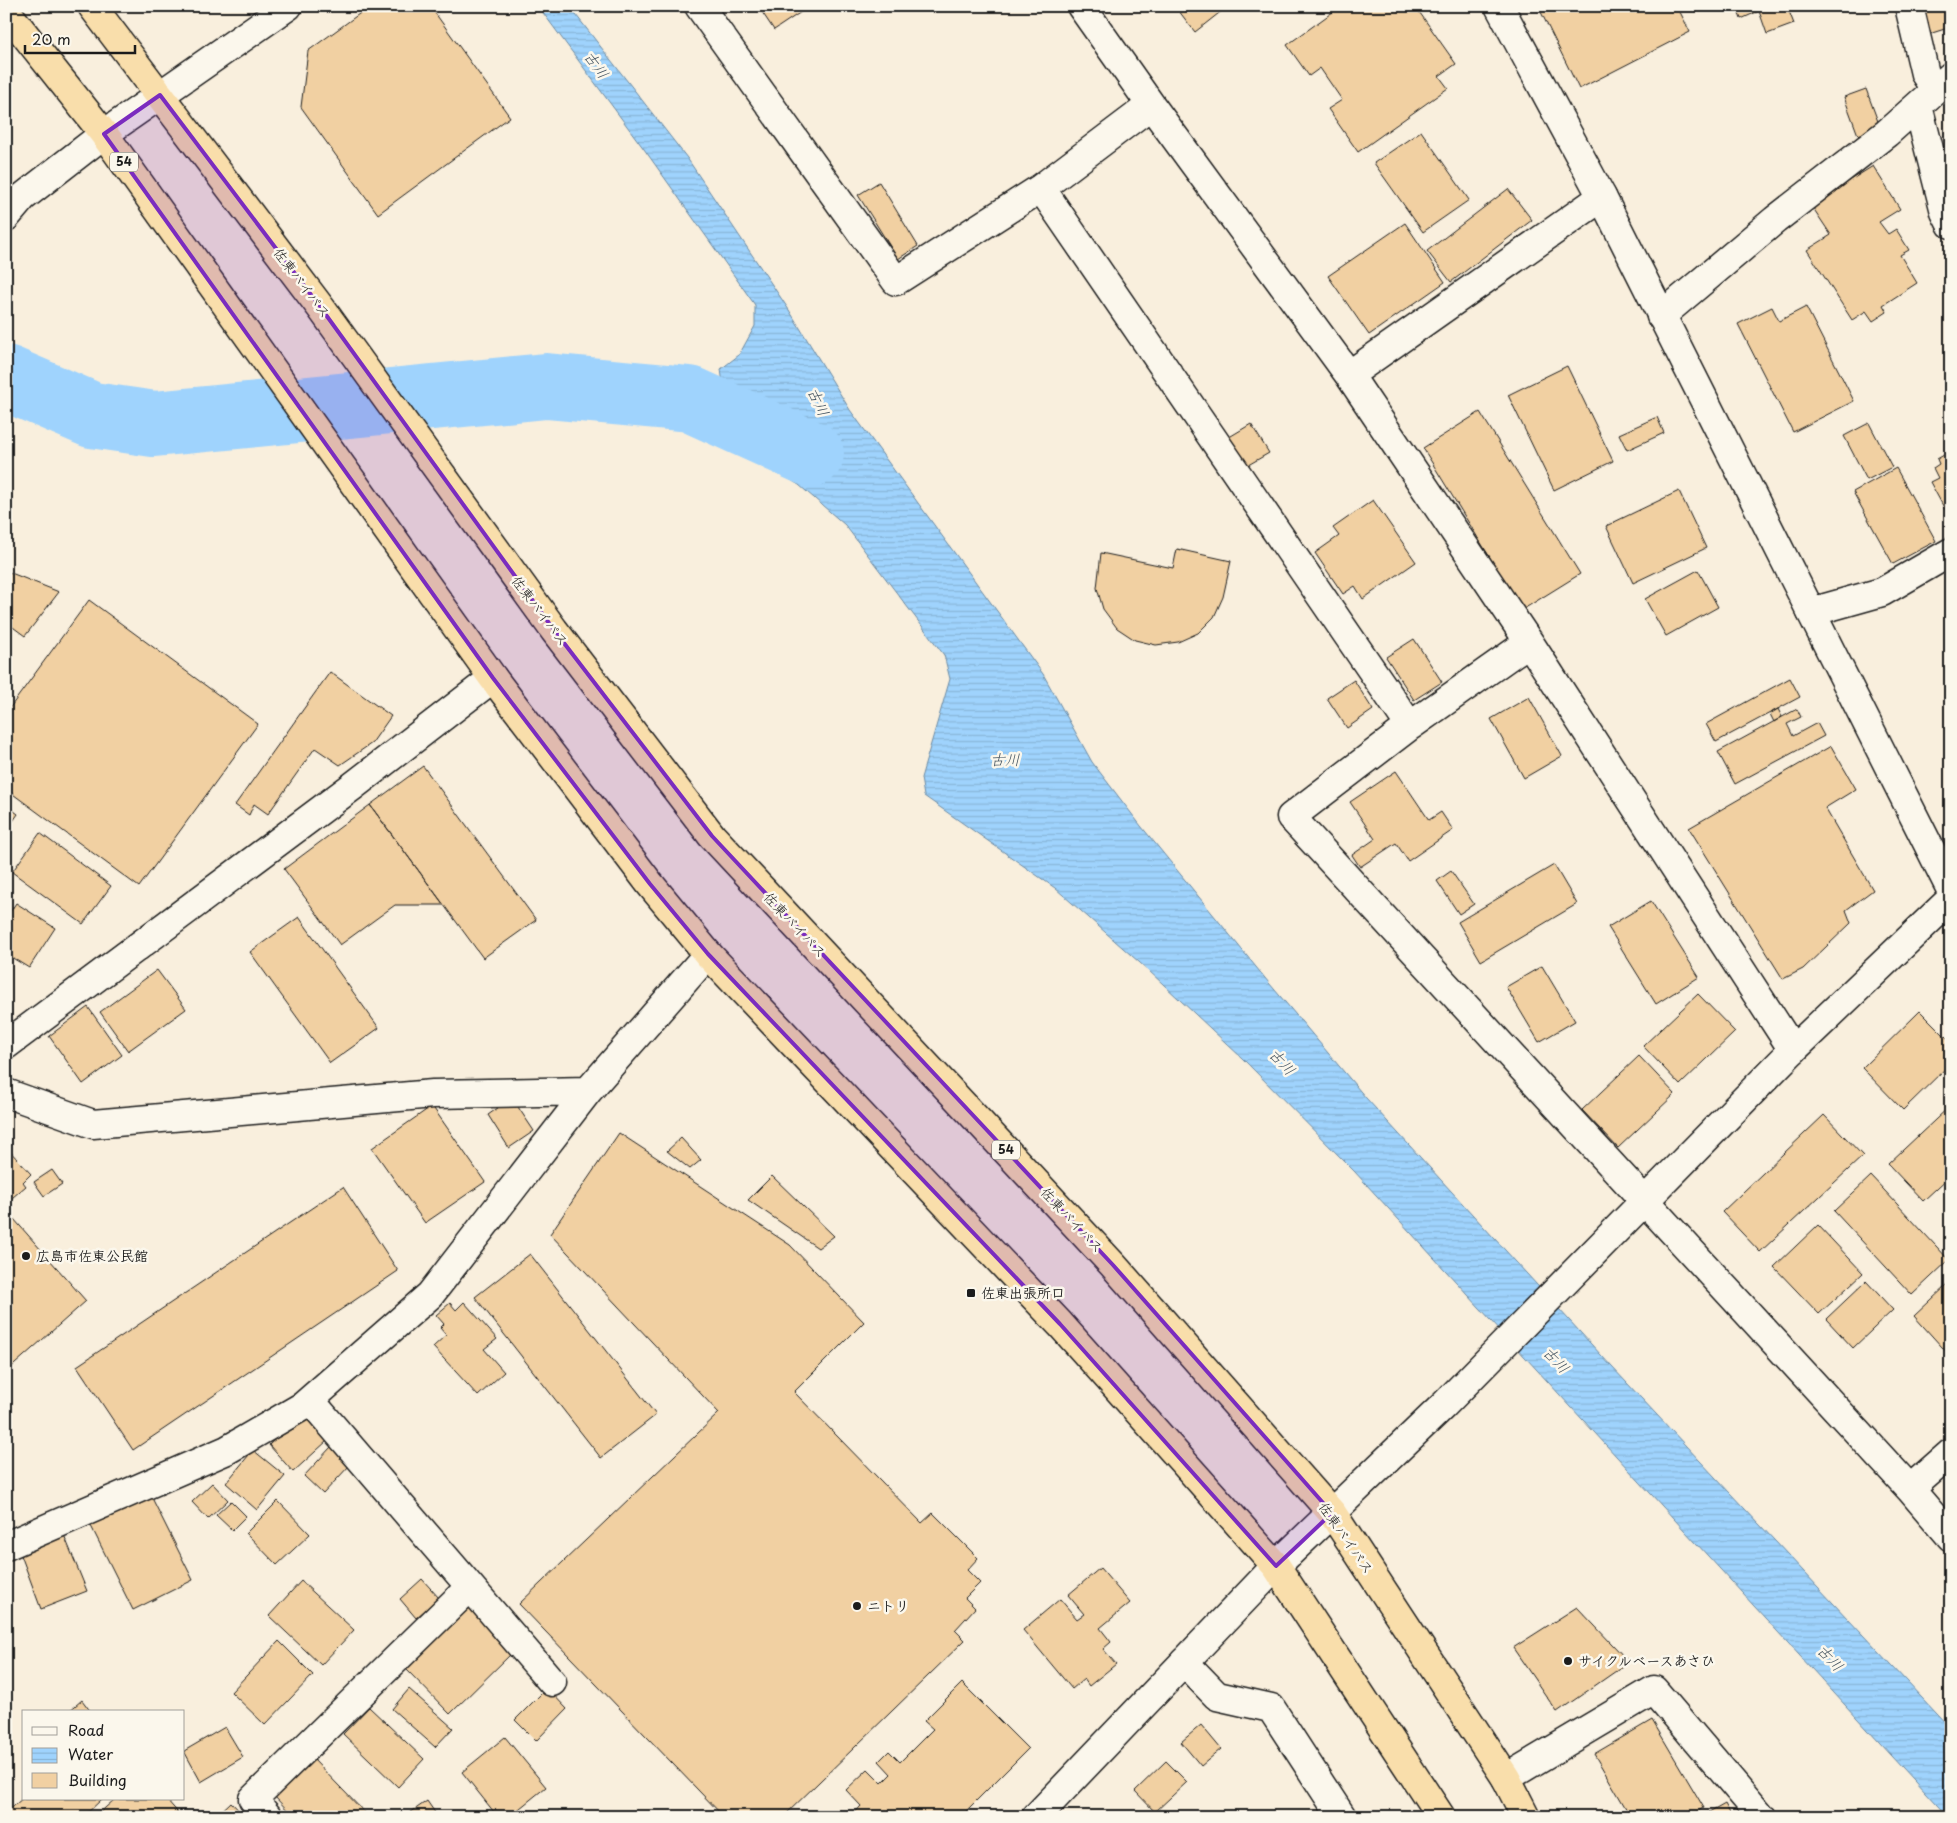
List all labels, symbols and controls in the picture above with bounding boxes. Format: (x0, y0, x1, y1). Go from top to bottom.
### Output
scale bar (25, 22, 135, 54)
text: 20 m (32, 27, 71, 50)
water label: 古川 (579, 45, 615, 83)
road number: 54 (110, 152, 138, 172)
street label: 佐東バイパス (269, 243, 336, 322)
water label: 古川 (803, 383, 836, 420)
street label: 佐東バイパス (507, 571, 574, 650)
water label: 古川 (990, 747, 1020, 770)
street label: 佐東バイパス (759, 887, 832, 962)
water label: 古川 (1264, 1042, 1302, 1080)
road number: 54 (992, 1140, 1020, 1160)
street label: 佐東バイパス (1036, 1182, 1109, 1257)
place label: 広島市佐東公民館 (36, 1245, 148, 1266)
marker: 広島市佐東公民館 (20, 1250, 32, 1262)
place label: 佐東出張所口 (981, 1282, 1065, 1303)
marker: 佐東出張所口 (965, 1287, 977, 1299)
water label: 古川 (1538, 1340, 1576, 1378)
street label: 佐東バイパス (1314, 1497, 1379, 1578)
place label: ニトリ (867, 1595, 909, 1616)
marker: ニトリ (851, 1600, 863, 1612)
water label: 古川 (1812, 1638, 1850, 1676)
place label: サイクルベースあさひ (1578, 1650, 1715, 1671)
marker: サイクルベースあさひ (1562, 1655, 1574, 1667)
legend (22, 1710, 185, 1800)
text: Road (68, 1718, 104, 1741)
text: Water (68, 1742, 113, 1765)
text: Building (68, 1768, 127, 1791)

